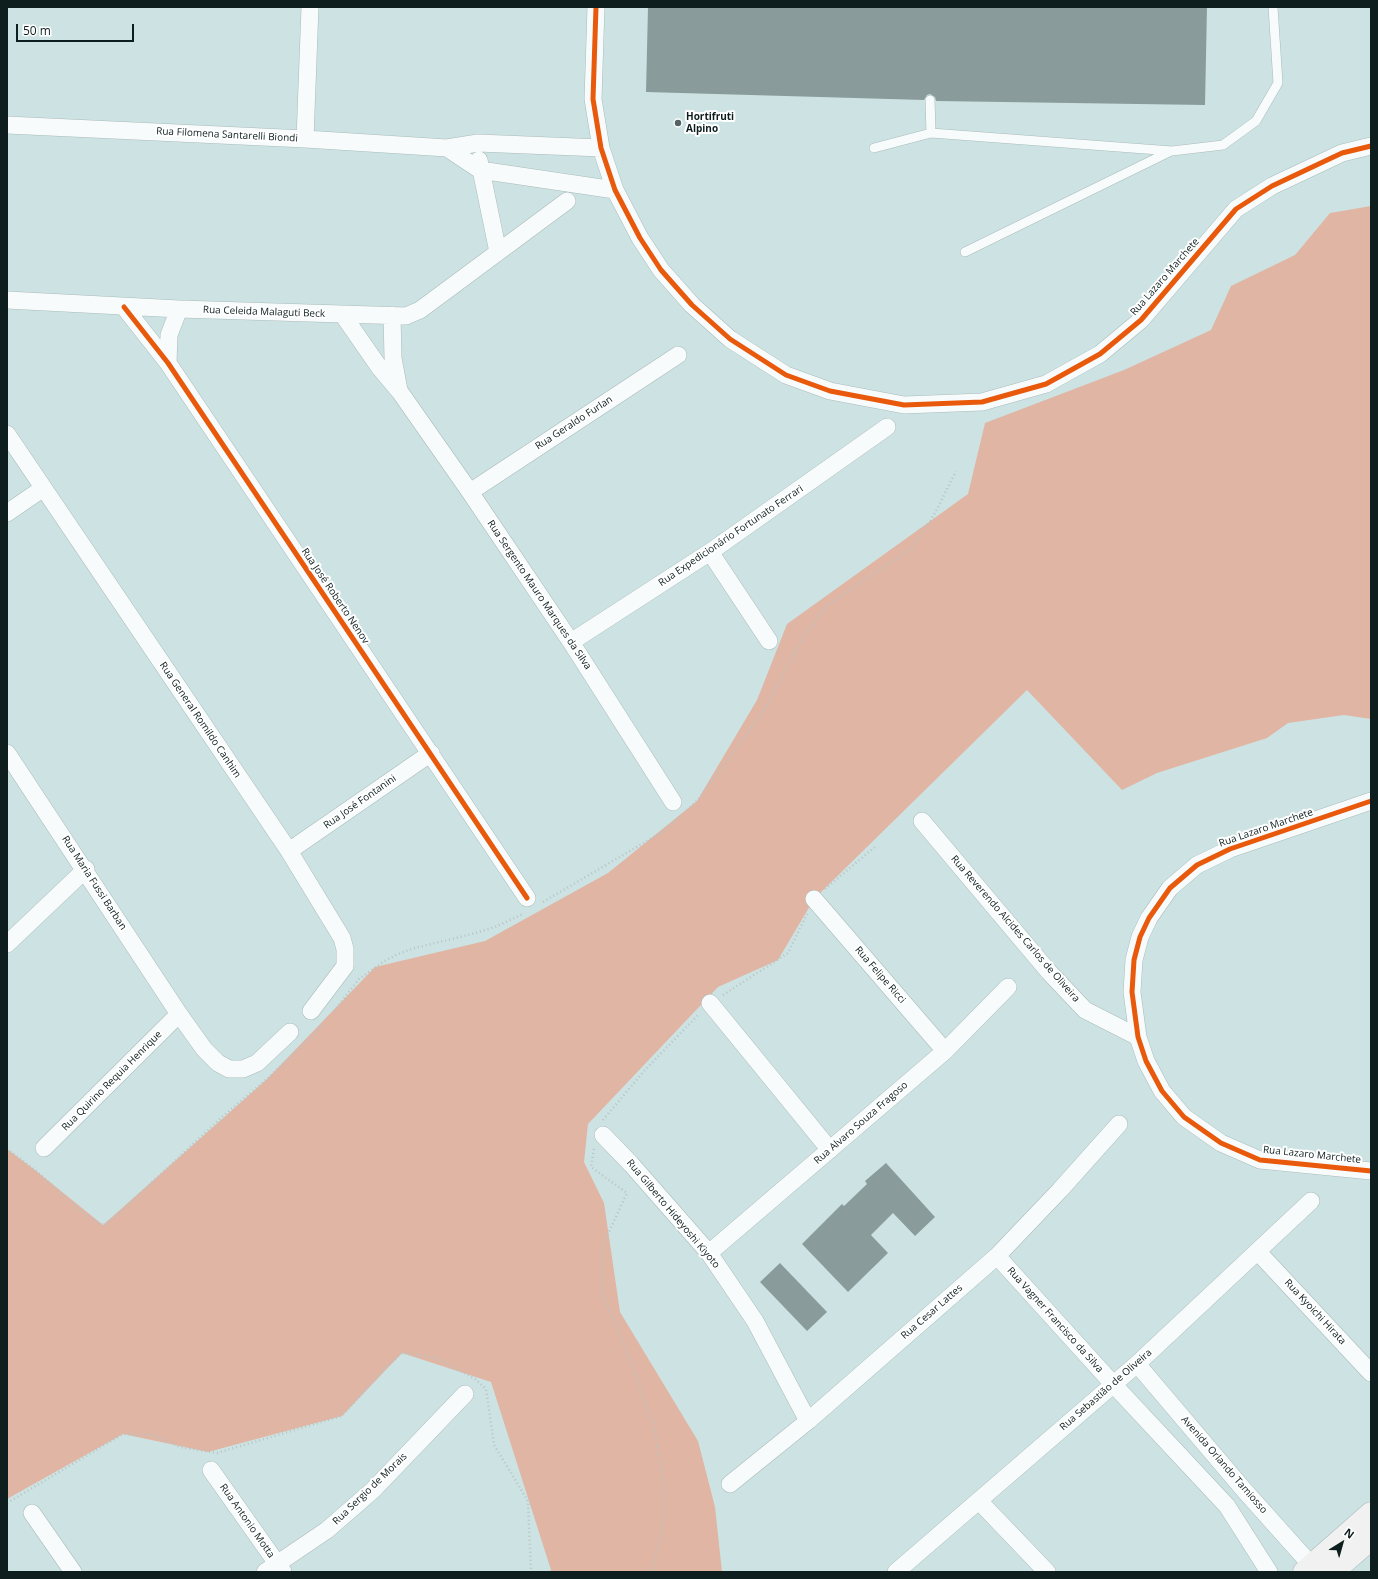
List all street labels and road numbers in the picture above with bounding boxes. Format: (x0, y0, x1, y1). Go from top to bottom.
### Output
street label: Rua Filomena Santarelli Biondi (156, 125, 298, 145)
street label: Rua Lazaro Marchete (1128, 236, 1202, 318)
street label: Rua Celeida Malaguti Beck (203, 304, 325, 320)
street label: Rua Geraldo Furlan (533, 394, 615, 452)
street label: Rua Expedicionário Fortunato Ferrari (656, 483, 806, 589)
street label: Rua Sergento Mauro Marques da Silva (484, 518, 594, 672)
street label: Rua José Roberto Nenov (299, 546, 371, 646)
street label: Rua General Romildo Canhim (157, 660, 243, 780)
street label: Rua José Fontanini (321, 772, 399, 832)
street label: Rua Lazaro Marchete (1217, 806, 1315, 850)
street label: Rua Maria Fussi Barban (59, 834, 129, 932)
street label: Rua Reverendo Alcides Carlos de Oliveira (948, 853, 1082, 1005)
street label: Rua Felipe Ricci (852, 944, 908, 1006)
street label: Rua Quirino Requia Henrique (59, 1028, 165, 1134)
street label: Rua Alvaro Souza Fragoso (812, 1079, 910, 1167)
street label: Rua Lazaro Marchete (1262, 1144, 1362, 1166)
street label: Rua Gilberto Hideyoshi Kiyoto (624, 1157, 722, 1271)
street label: Rua Vagner Francisco da Silva (1004, 1265, 1106, 1375)
street label: Rua Kyoichi Hirata (1282, 1277, 1348, 1347)
street label: Rua Cesar Lattes (899, 1282, 965, 1342)
street label: Rua Sebastião de Oliveira (1057, 1347, 1155, 1433)
street label: Avenida Orlando Tamiosso (1178, 1414, 1270, 1516)
street label: Rua Sergio de Morais (330, 1450, 410, 1528)
street label: Rua Antonio Motta (217, 1482, 277, 1560)

